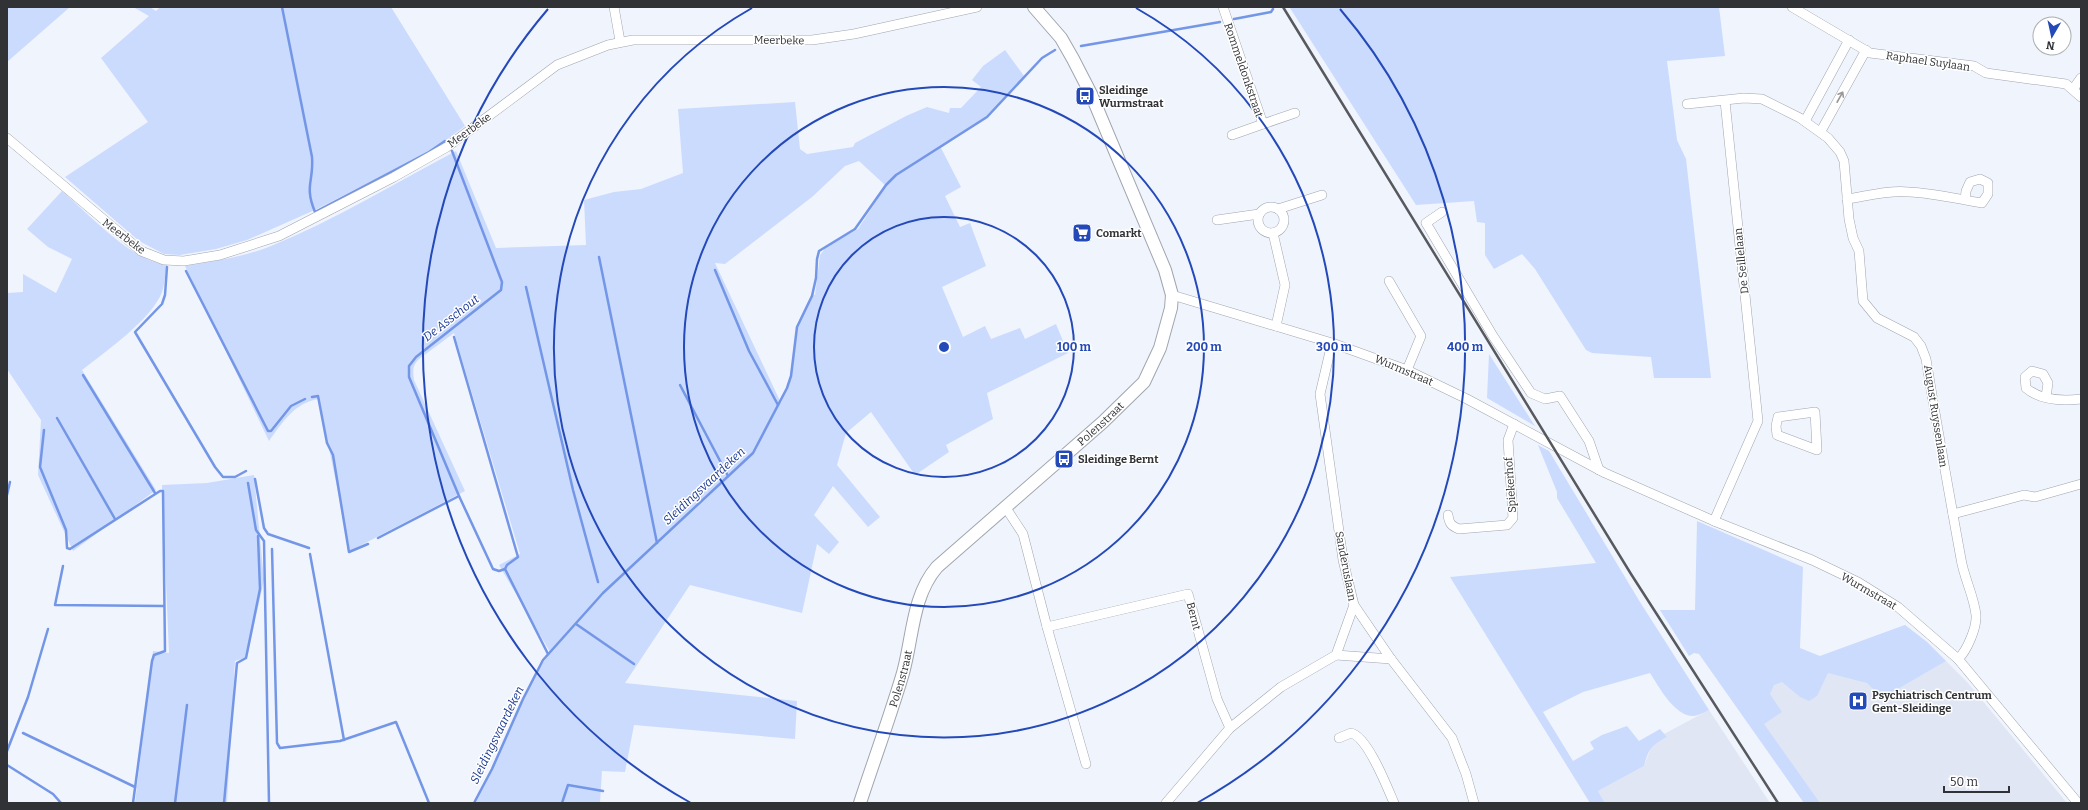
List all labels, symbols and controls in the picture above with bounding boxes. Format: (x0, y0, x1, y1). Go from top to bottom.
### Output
north arrow (2032, 16, 2072, 56)
street label: Rommeldonkstraat (1221, 21, 1266, 119)
street label: Meerbeke (754, 34, 804, 47)
text: N (2045, 38, 2056, 52)
street label: Raphael Suylaan (1885, 49, 1971, 74)
place label: Sleidinge Wurmstraat (1099, 84, 1164, 110)
bus stop icon: Sleidinge Wurmstraat (1074, 85, 1096, 107)
one-way arrow (1836, 91, 1844, 103)
street label: Meerbeke (445, 110, 494, 151)
street label: Meerbeke (100, 216, 148, 257)
supermarket icon: Comarkt (1071, 222, 1093, 244)
place label: Comarkt (1096, 227, 1142, 240)
street label: De Seillelaan (1732, 227, 1751, 295)
water label: De Asschout (420, 291, 482, 344)
centre of rings (937, 340, 951, 354)
text: 100 m (1057, 340, 1092, 354)
text: 200 m (1186, 340, 1222, 354)
text: 300 m (1316, 340, 1352, 354)
text: 400 m (1447, 340, 1484, 354)
street label: Wurmstraat (1373, 352, 1435, 389)
street label: August Ruyssenlaan (1921, 364, 1950, 468)
street label: Polenstraat (1075, 399, 1127, 448)
water label: Sleidingsvaardeken (660, 444, 748, 528)
bus stop icon: Sleidinge Bernt (1053, 448, 1075, 470)
place label: Sleidinge Bernt (1078, 453, 1159, 466)
street label: Spiekerhof (1502, 456, 1519, 513)
street label: Sanderuslaan (1332, 530, 1359, 602)
street label: Wurmstraat (1838, 570, 1899, 613)
street label: Bernt (1184, 601, 1204, 632)
street label: Polenstraat (887, 649, 915, 709)
water label: Sleidingsvaardeken (467, 684, 527, 786)
place label: Psychiatrisch Centrum Gent-Sleidinge (1872, 689, 1992, 715)
hospital icon: Psychiatrisch Centrum Gent-Sleidinge (1847, 690, 1869, 712)
scale bar (1944, 768, 2009, 794)
text: 50 m (1950, 775, 1979, 789)

